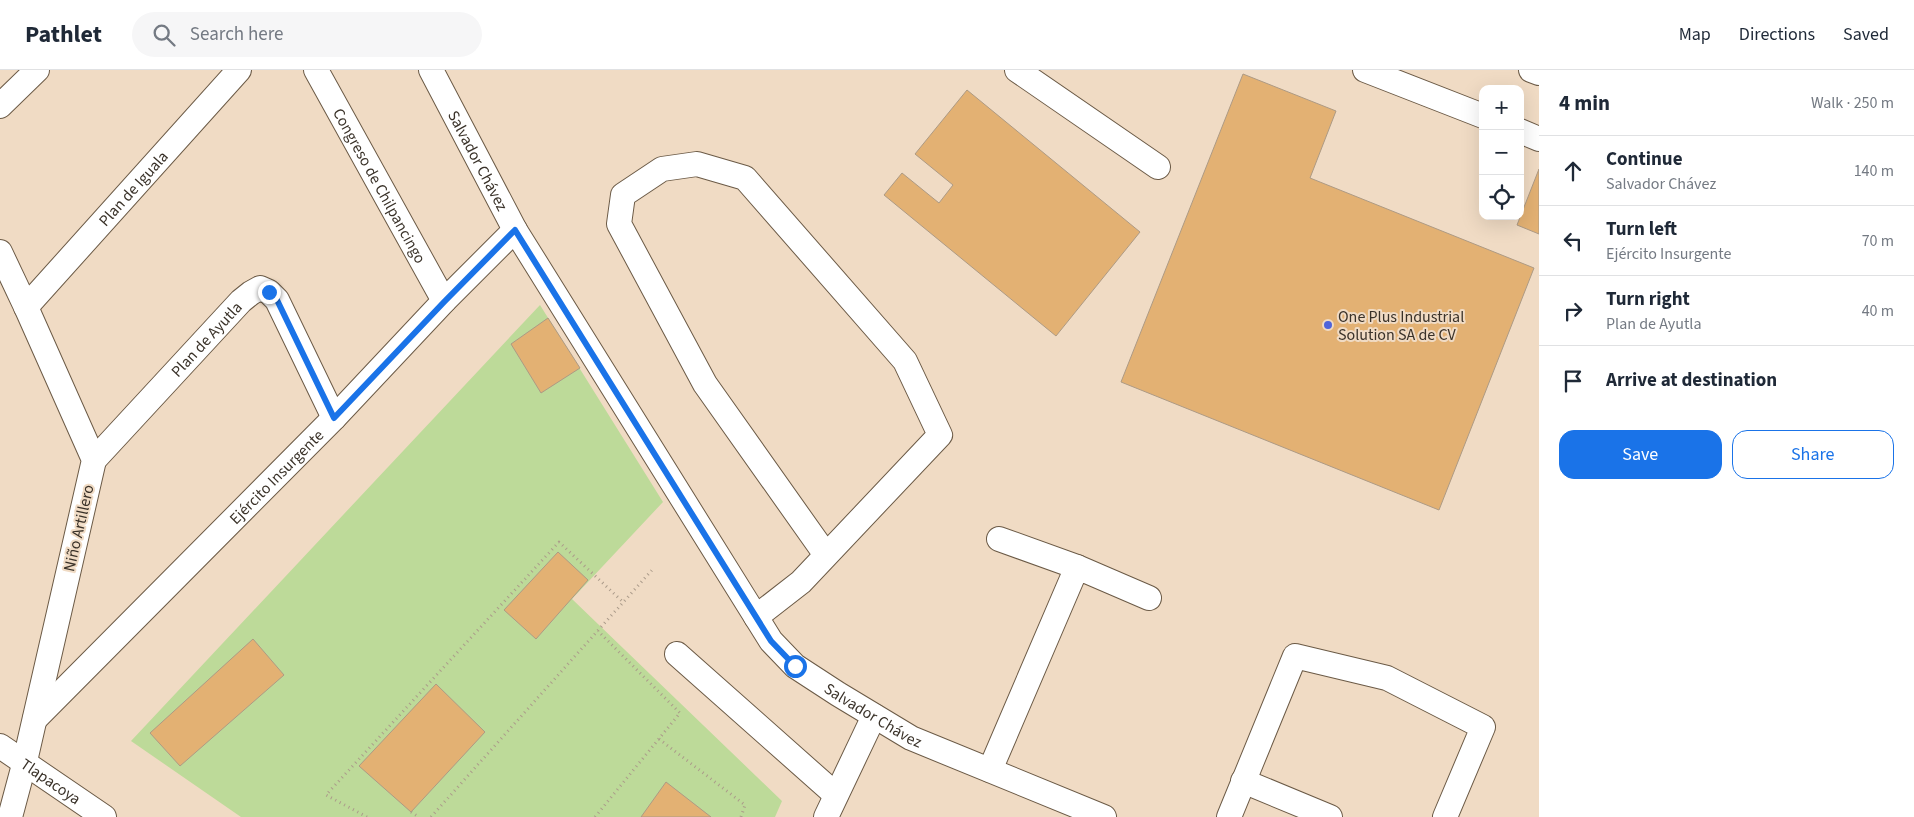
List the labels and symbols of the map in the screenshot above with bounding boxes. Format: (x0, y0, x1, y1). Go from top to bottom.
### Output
street label: Congreso de Chilpancingo (327, 104, 431, 268)
street label: Salvador Chávez (442, 107, 513, 215)
street label: Plan de Iguala (94, 146, 173, 231)
route end (258, 281, 281, 304)
street label: Plan de Ayutla (166, 297, 247, 382)
place label: One Plus Industrial Solution SA de CV (1338, 306, 1464, 346)
marker: One Plus Industrial Solution SA de CV (1322, 319, 1334, 331)
street label: Ejército Insurgente (225, 425, 329, 529)
street label: Niño Artillero (58, 483, 100, 574)
route start (784, 655, 807, 678)
street label: Salvador Chávez (820, 678, 925, 753)
street label: Tlapacoya (16, 753, 85, 810)

